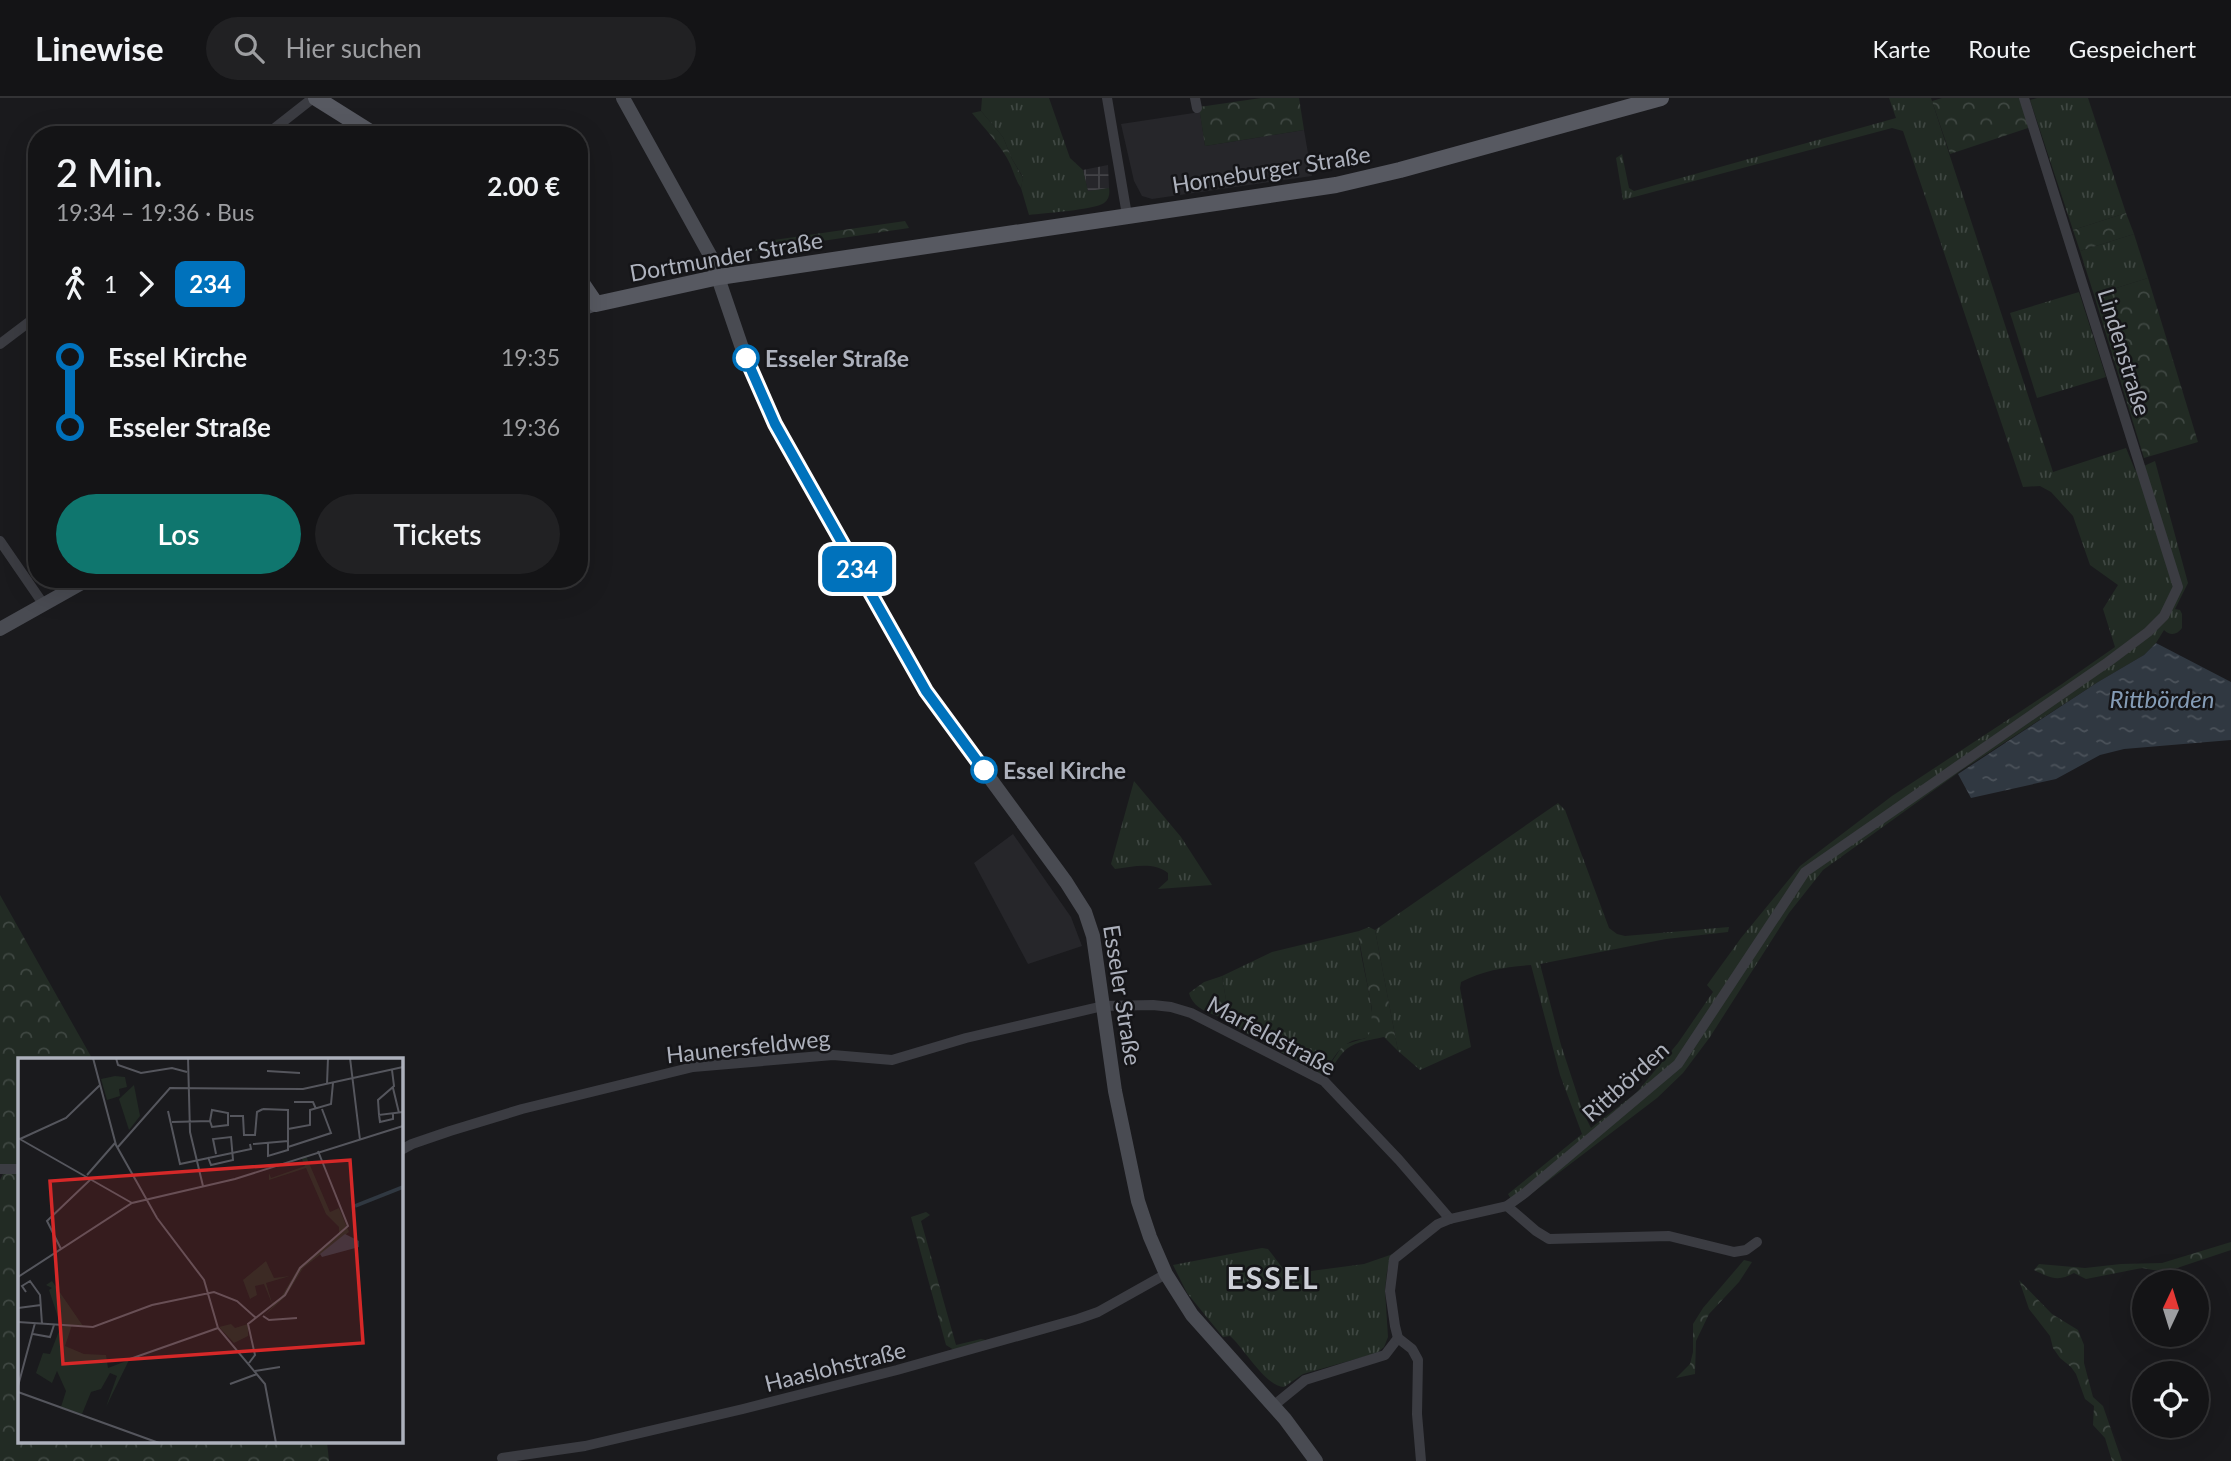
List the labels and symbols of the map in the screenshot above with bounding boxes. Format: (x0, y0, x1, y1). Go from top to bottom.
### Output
street label: Horneburger Straße (1170, 139, 1372, 199)
street label: Dortmunder Straße (627, 225, 825, 287)
street label: Lindenstraße (2092, 285, 2158, 419)
place label: Esseler Straße (765, 344, 909, 372)
marker: Esseler Straße (733, 345, 759, 371)
line badge: 234 (817, 546, 897, 592)
water label: Rittbörden (2110, 684, 2214, 713)
place label: Essel Kirche (1003, 756, 1126, 784)
marker: Essel Kirche (971, 757, 997, 783)
street label: Esseler Straße (1098, 923, 1148, 1067)
street label: Marfeldstraße (1203, 989, 1341, 1081)
street label: Haunersfeldweg (665, 1023, 831, 1069)
street label: Rittbörden (1576, 1035, 1674, 1127)
inset map (18, 1058, 402, 1444)
district label: ESSEL (1227, 1259, 1320, 1295)
north arrow (2132, 1270, 2208, 1348)
street label: Haaslohstraße (761, 1335, 909, 1397)

